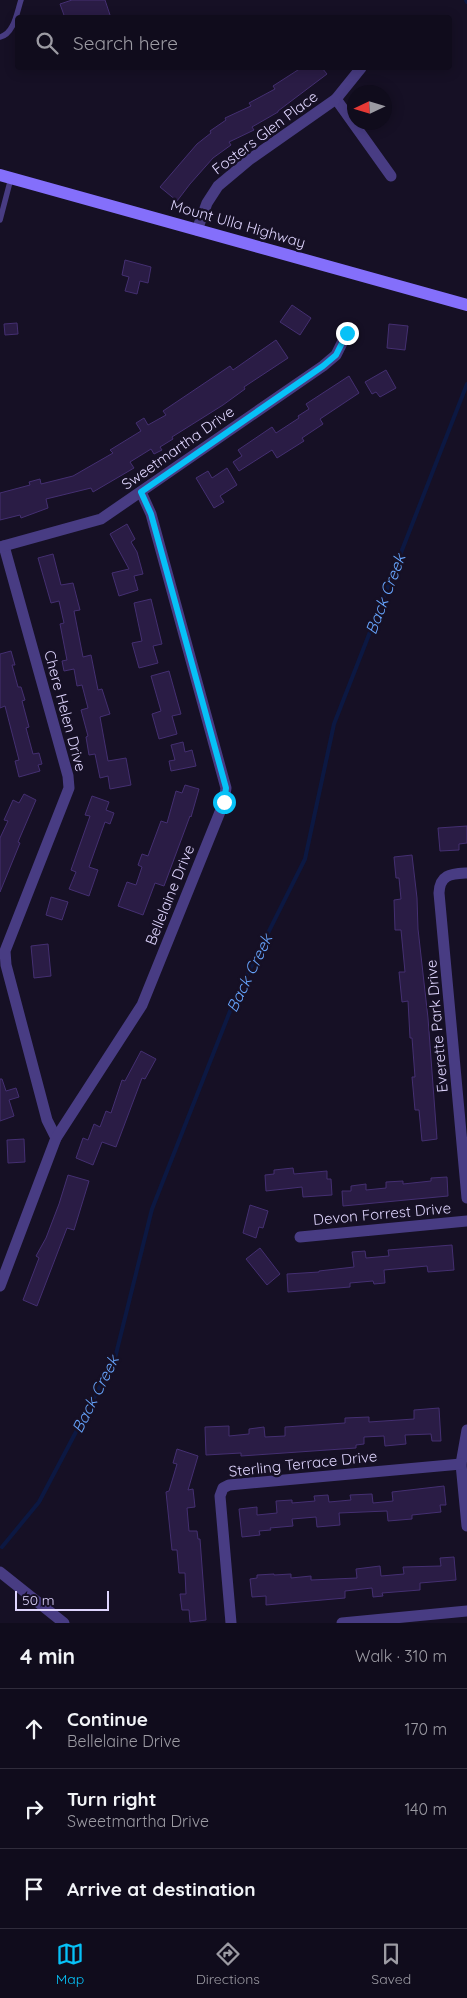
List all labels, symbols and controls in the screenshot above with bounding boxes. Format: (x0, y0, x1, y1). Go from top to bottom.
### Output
search box (15, 15, 452, 70)
icon: search (33, 29, 61, 57)
text: Search here (73, 31, 178, 55)
north arrow (347, 85, 392, 130)
street label: Fosters Glen Place (208, 87, 321, 179)
street label: Mount Ulla Highway (168, 195, 308, 252)
route end (336, 322, 359, 345)
street label: Sweetmartha Drive (118, 402, 238, 494)
water label: Back Creek (361, 550, 410, 637)
street label: Chere Helen Drive (40, 648, 91, 774)
route start (213, 791, 236, 814)
street label: Bellelaine Drive (141, 842, 198, 948)
water label: Back Creek (222, 929, 277, 1015)
street label: Everette Park Drive (421, 959, 452, 1093)
street label: Devon Forrest Drive (312, 1198, 452, 1229)
water label: Back Creek (67, 1351, 124, 1436)
street label: Sterling Terrace Drive (228, 1446, 378, 1481)
scale bar (15, 1588, 109, 1611)
text: 50 m (22, 1591, 55, 1609)
text: 4 min (20, 1643, 75, 1669)
text: Walk · 310 m (355, 1646, 447, 1666)
text: Continue (67, 1707, 148, 1731)
icon: ahead (20, 1715, 48, 1743)
text: 170 m (404, 1719, 447, 1739)
text: Bellelaine Drive (67, 1731, 181, 1751)
text: Turn right (67, 1787, 156, 1811)
icon: right (20, 1795, 48, 1823)
text: 140 m (404, 1799, 447, 1819)
text: Sweetmartha Drive (67, 1811, 209, 1831)
icon: arrive (20, 1875, 48, 1903)
text: Arrive at destination (67, 1877, 256, 1901)
tab: Map (56, 1940, 84, 1988)
tab: Directions (196, 1940, 260, 1988)
tab: Saved (371, 1940, 411, 1988)

